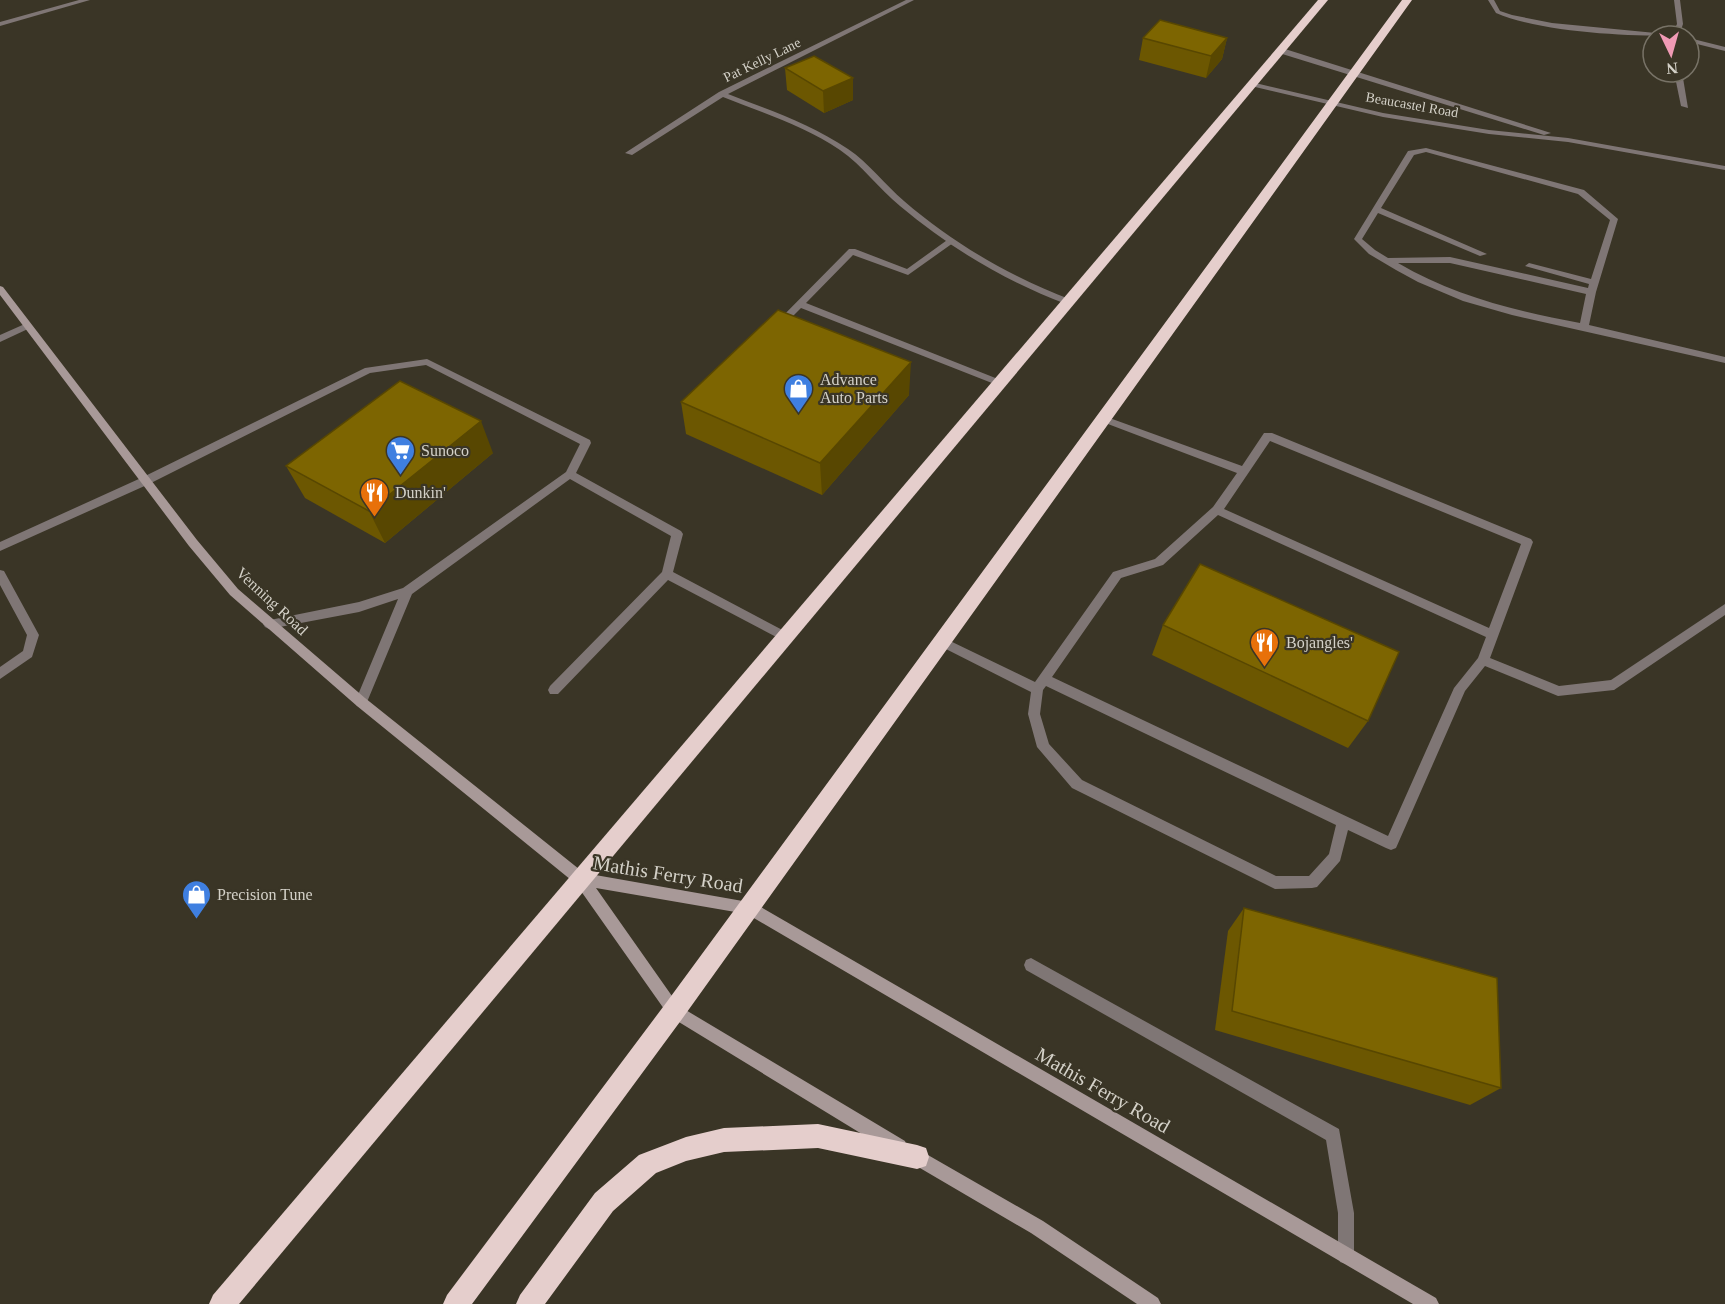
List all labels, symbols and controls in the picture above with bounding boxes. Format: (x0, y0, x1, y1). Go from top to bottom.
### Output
north arrow (1641, 24, 1701, 84)
street label: Pat Kelly Lane (721, 35, 803, 85)
text: N (1665, 59, 1679, 77)
street label: Beaucastel Road (1365, 89, 1459, 121)
place label: Advance Auto Parts (820, 371, 888, 406)
shop icon: Advance Auto Parts (783, 372, 815, 414)
supermarket icon: Sunoco (384, 434, 416, 476)
place label: Sunoco (421, 442, 469, 459)
restaurant icon: Dunkin' (358, 476, 390, 518)
place label: Dunkin' (395, 484, 446, 501)
street label: Venning Road (232, 564, 311, 639)
restaurant icon: Bojangles' (1249, 626, 1281, 668)
place label: Bojangles' (1286, 634, 1353, 652)
street label: Mathis Ferry Road (592, 851, 744, 898)
shop icon: Precision Tune (180, 878, 212, 920)
place label: Precision Tune (217, 886, 313, 903)
street label: Mathis Ferry Road (1032, 1043, 1174, 1138)

